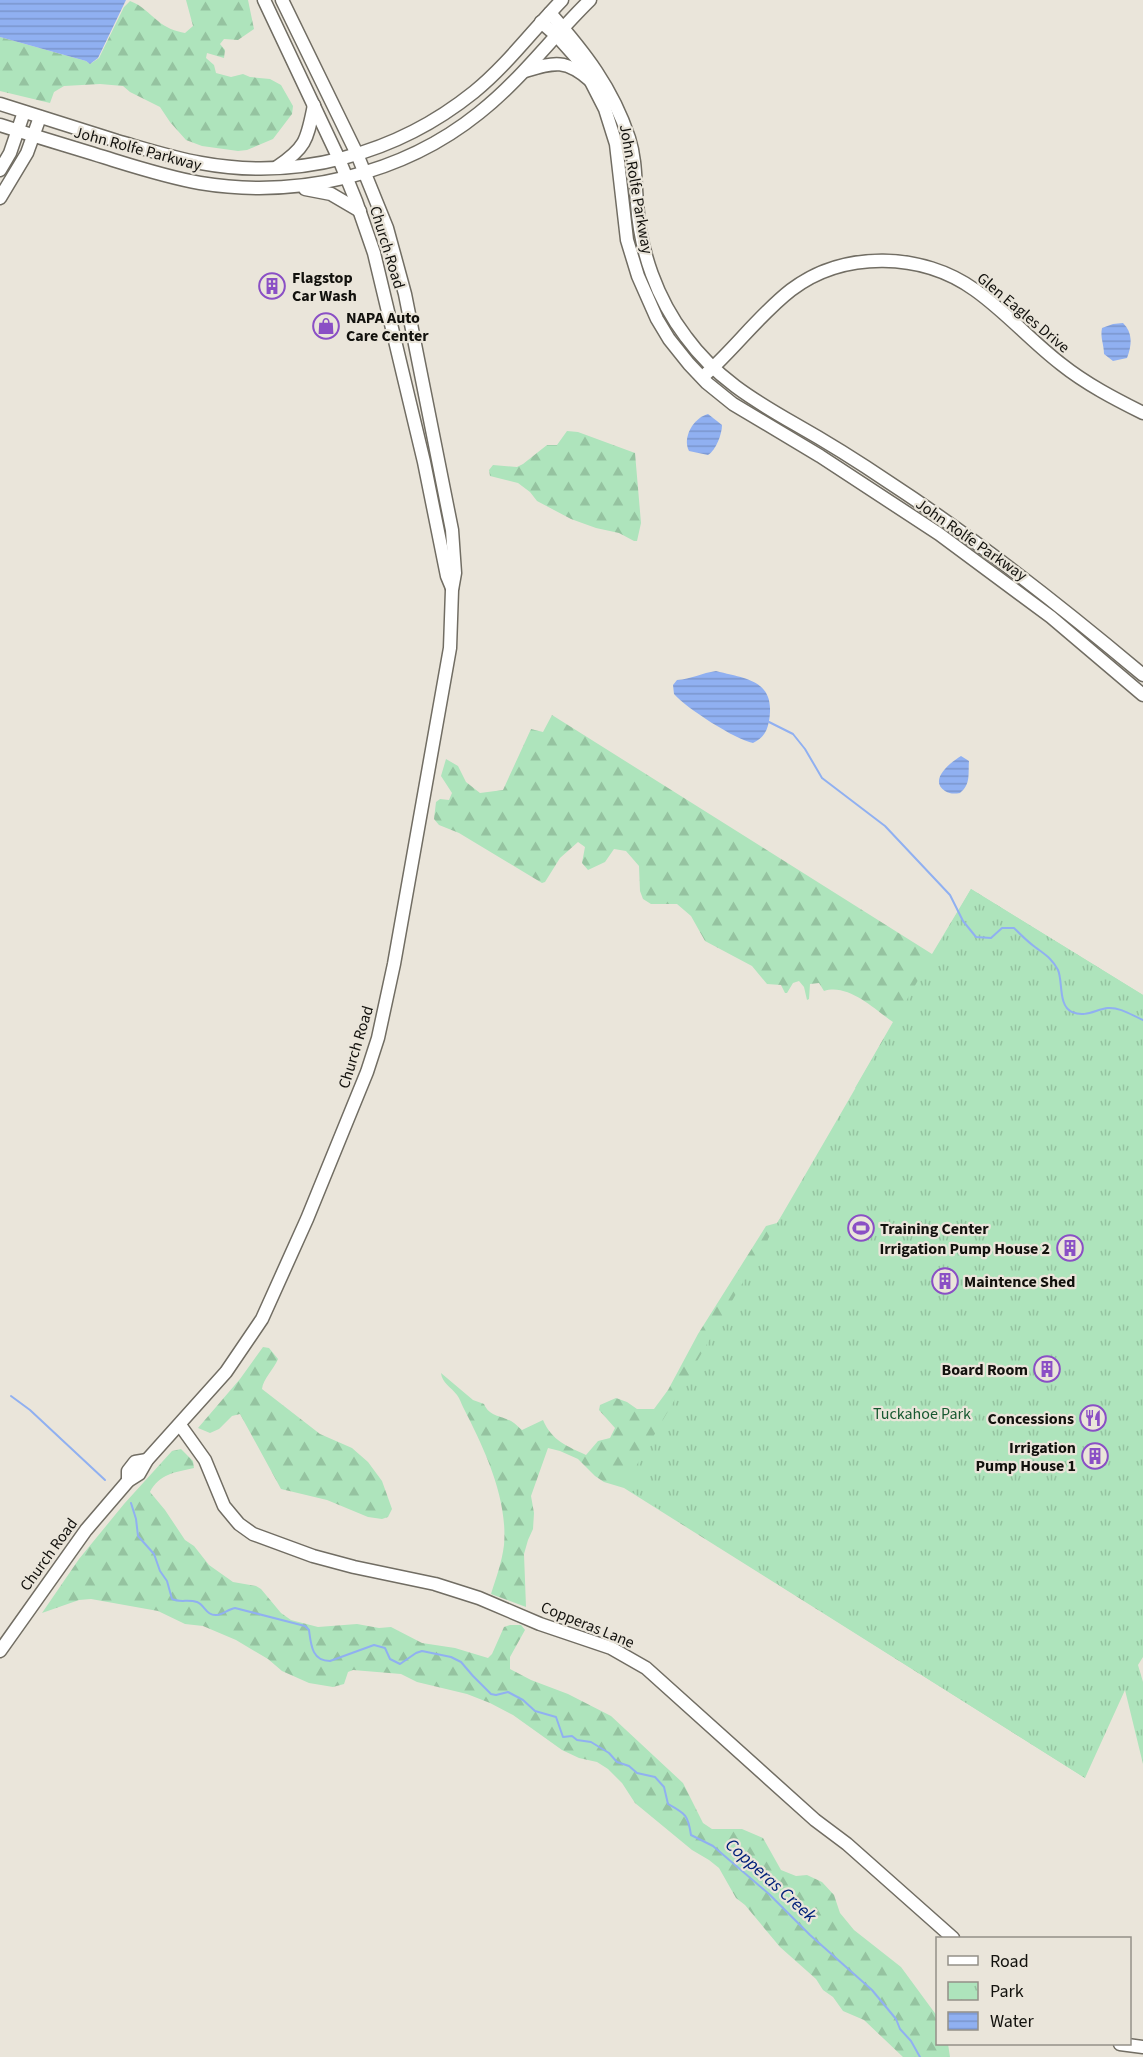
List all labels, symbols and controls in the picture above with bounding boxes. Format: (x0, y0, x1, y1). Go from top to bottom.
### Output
street label: John Rolfe Parkway (72, 121, 204, 177)
street label: John Rolfe Parkway (614, 123, 658, 256)
street label: Church Road (364, 203, 410, 291)
place label: Flagstop Car Wash (292, 267, 357, 307)
street label: Glen Eagles Drive (972, 267, 1075, 358)
building icon: Flagstop Car Wash (257, 271, 287, 301)
place label: NAPA Auto Care Center (346, 307, 429, 347)
shop icon: NAPA Auto Care Center (311, 311, 341, 341)
street label: John Rolfe Parkway (911, 493, 1032, 587)
street label: Church Road (333, 1003, 379, 1091)
sports icon: Training Center (846, 1213, 876, 1243)
place label: Training Center (880, 1218, 989, 1240)
building icon: Irrigation Pump House 2 (1055, 1233, 1085, 1263)
place label: Irrigation Pump House 2 (879, 1238, 1050, 1260)
building icon: Maintence Shed (930, 1266, 960, 1296)
place label: Maintence Shed (964, 1271, 1076, 1293)
building icon: Board Room (1032, 1354, 1062, 1384)
place label: Board Room (941, 1359, 1028, 1381)
park label: Tuckahoe Park (873, 1403, 971, 1425)
restaurant icon: Concessions (1078, 1403, 1108, 1433)
place label: Concessions (988, 1408, 1074, 1430)
place label: Irrigation Pump House 1 (976, 1437, 1076, 1477)
building icon: Irrigation Pump House 1 (1080, 1441, 1110, 1471)
street label: Church Road (15, 1514, 83, 1596)
street label: Copperas Lane (538, 1596, 638, 1654)
water label: Copperas Creek (719, 1833, 822, 1928)
legend (936, 1937, 1131, 2045)
text: Road (990, 1949, 1029, 1974)
text: Park (990, 1979, 1024, 2004)
text: Water (990, 2009, 1034, 2034)

